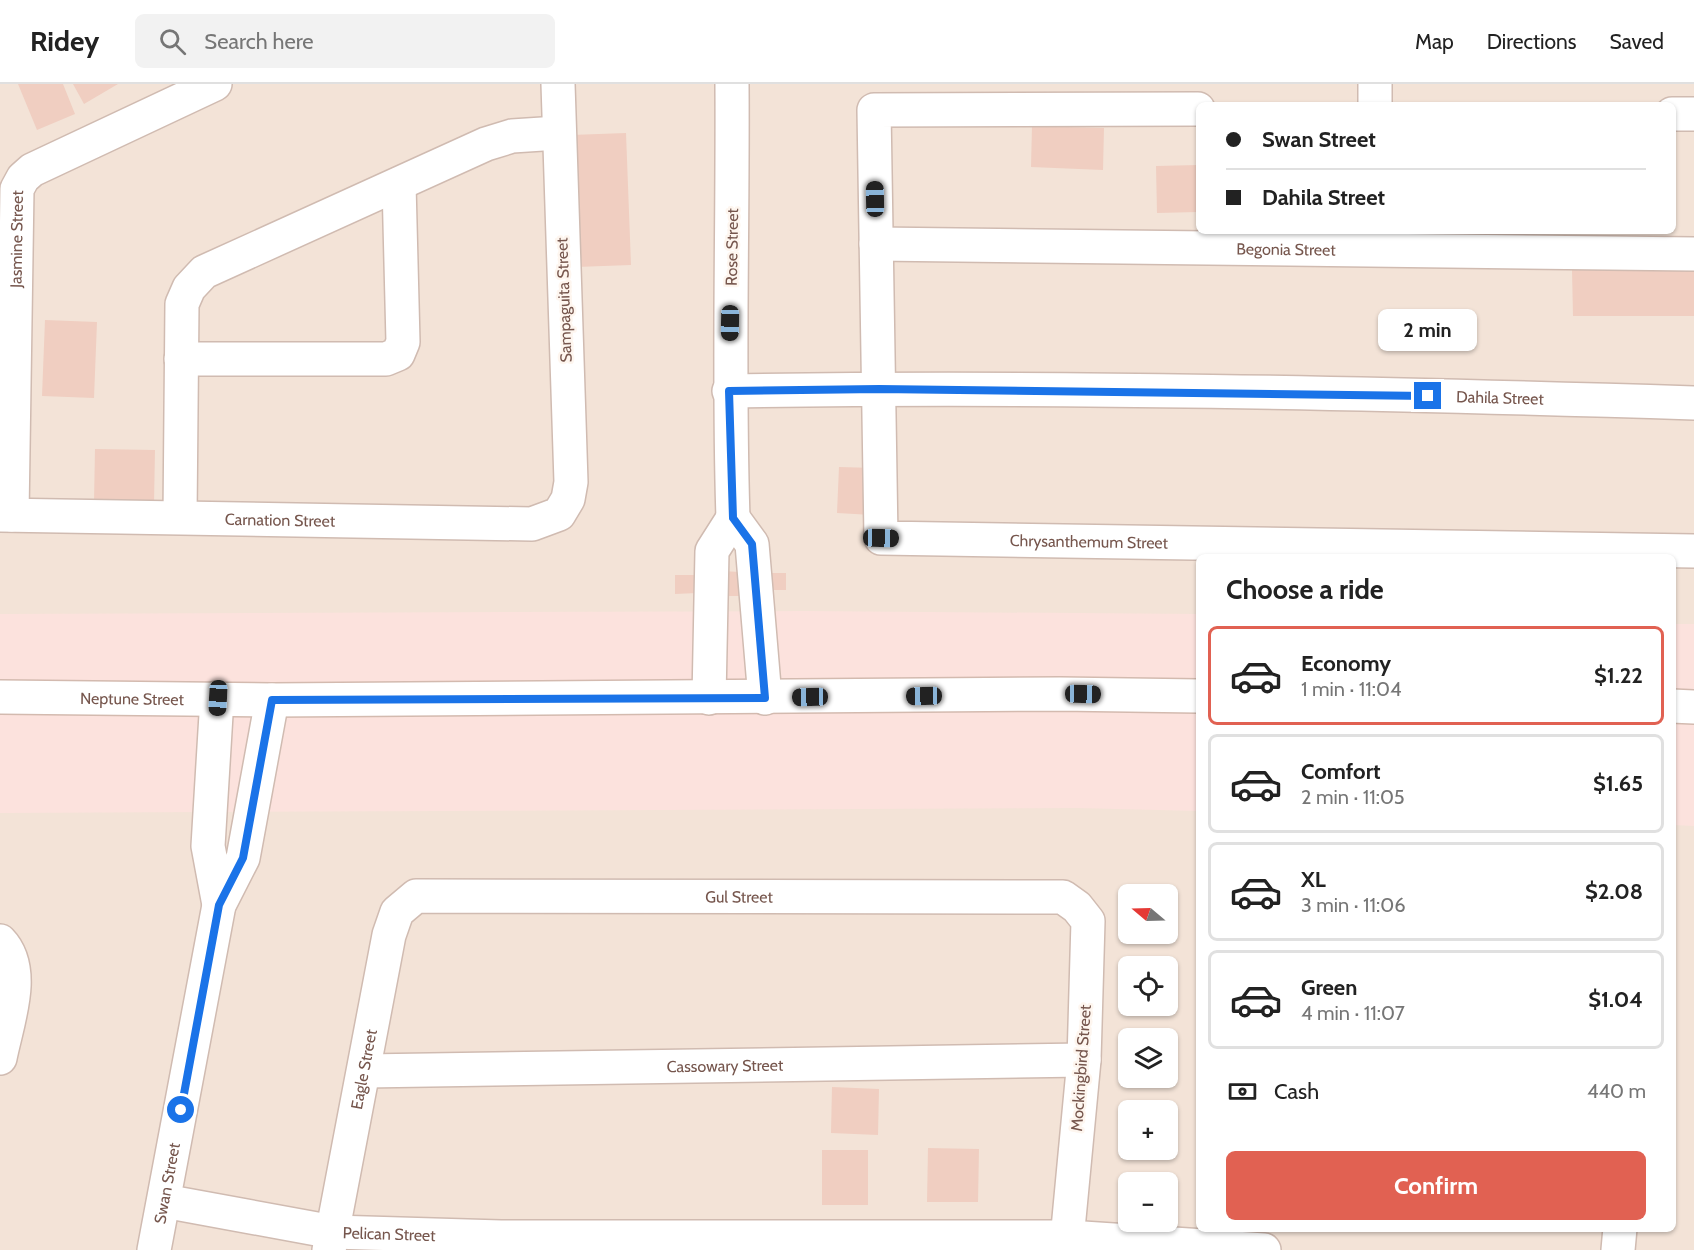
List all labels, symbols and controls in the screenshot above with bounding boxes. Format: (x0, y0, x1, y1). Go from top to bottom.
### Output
search box (135, 14, 555, 68)
text: Ridey (30, 24, 99, 58)
icon: search (156, 25, 189, 58)
text: Search here (204, 28, 314, 55)
text: Map (1415, 29, 1454, 54)
text: Directions (1487, 29, 1576, 54)
text: Saved (1609, 29, 1664, 54)
text: Swan Street (1262, 126, 1376, 153)
car (866, 181, 884, 217)
text: Dahila Street (1262, 184, 1385, 211)
street label: Jasmine Street (6, 189, 26, 289)
street label: Rose Street (722, 207, 742, 286)
street label: Sampaguita Street (552, 237, 576, 363)
street label: Begonia Street (1236, 239, 1336, 259)
car (721, 305, 739, 341)
callout: 2 min (1378, 309, 1478, 351)
text: 2 min (1403, 318, 1452, 342)
route end (1414, 382, 1441, 409)
street label: Dahila Street (1456, 387, 1545, 408)
street label: Carnation Street (225, 509, 336, 530)
car (863, 529, 899, 547)
street label: Chrysanthemum Street (1010, 531, 1169, 552)
text: Choose a ride (1226, 573, 1384, 606)
icon: car (1229, 649, 1283, 703)
text: Economy (1301, 650, 1391, 677)
text: $1.22 (1594, 662, 1643, 689)
text: 1 min · 11:04 (1301, 677, 1401, 701)
car (208, 680, 228, 716)
car (1065, 685, 1101, 703)
car (906, 687, 942, 705)
street label: Neptune Street (80, 688, 185, 709)
car (792, 688, 828, 706)
icon: car (1229, 757, 1283, 811)
text: Comfort (1301, 758, 1380, 785)
text: $1.65 (1593, 770, 1643, 797)
text: 2 min · 11:05 (1301, 785, 1405, 809)
icon: car (1229, 865, 1283, 919)
text: XL (1301, 866, 1326, 893)
text: $2.08 (1585, 878, 1643, 905)
north arrow (1118, 884, 1178, 944)
map controls (1118, 884, 1178, 1232)
street label: Gul Street (705, 887, 774, 906)
text: 3 min · 11:06 (1301, 893, 1406, 917)
button: locate (1118, 956, 1178, 1016)
icon: car (1229, 973, 1283, 1027)
text: Green (1301, 974, 1357, 1001)
text: $1.04 (1588, 986, 1643, 1013)
text: 4 min · 11:07 (1301, 1001, 1405, 1025)
street label: Mockingbird Street (1067, 1003, 1095, 1132)
street label: Eagle Street (346, 1027, 380, 1111)
button: layers (1118, 1028, 1178, 1088)
street label: Cassowary Street (666, 1055, 784, 1076)
icon: cash (1226, 1075, 1259, 1108)
text: Cash (1274, 1078, 1319, 1105)
text: 440 m (1587, 1079, 1646, 1103)
route start (167, 1096, 194, 1123)
button: + (1118, 1100, 1178, 1160)
street label: Swan Street (150, 1140, 184, 1225)
button: Confirm (1226, 1151, 1646, 1220)
button: − (1118, 1172, 1178, 1232)
street label: Pelican Street (342, 1223, 437, 1245)

